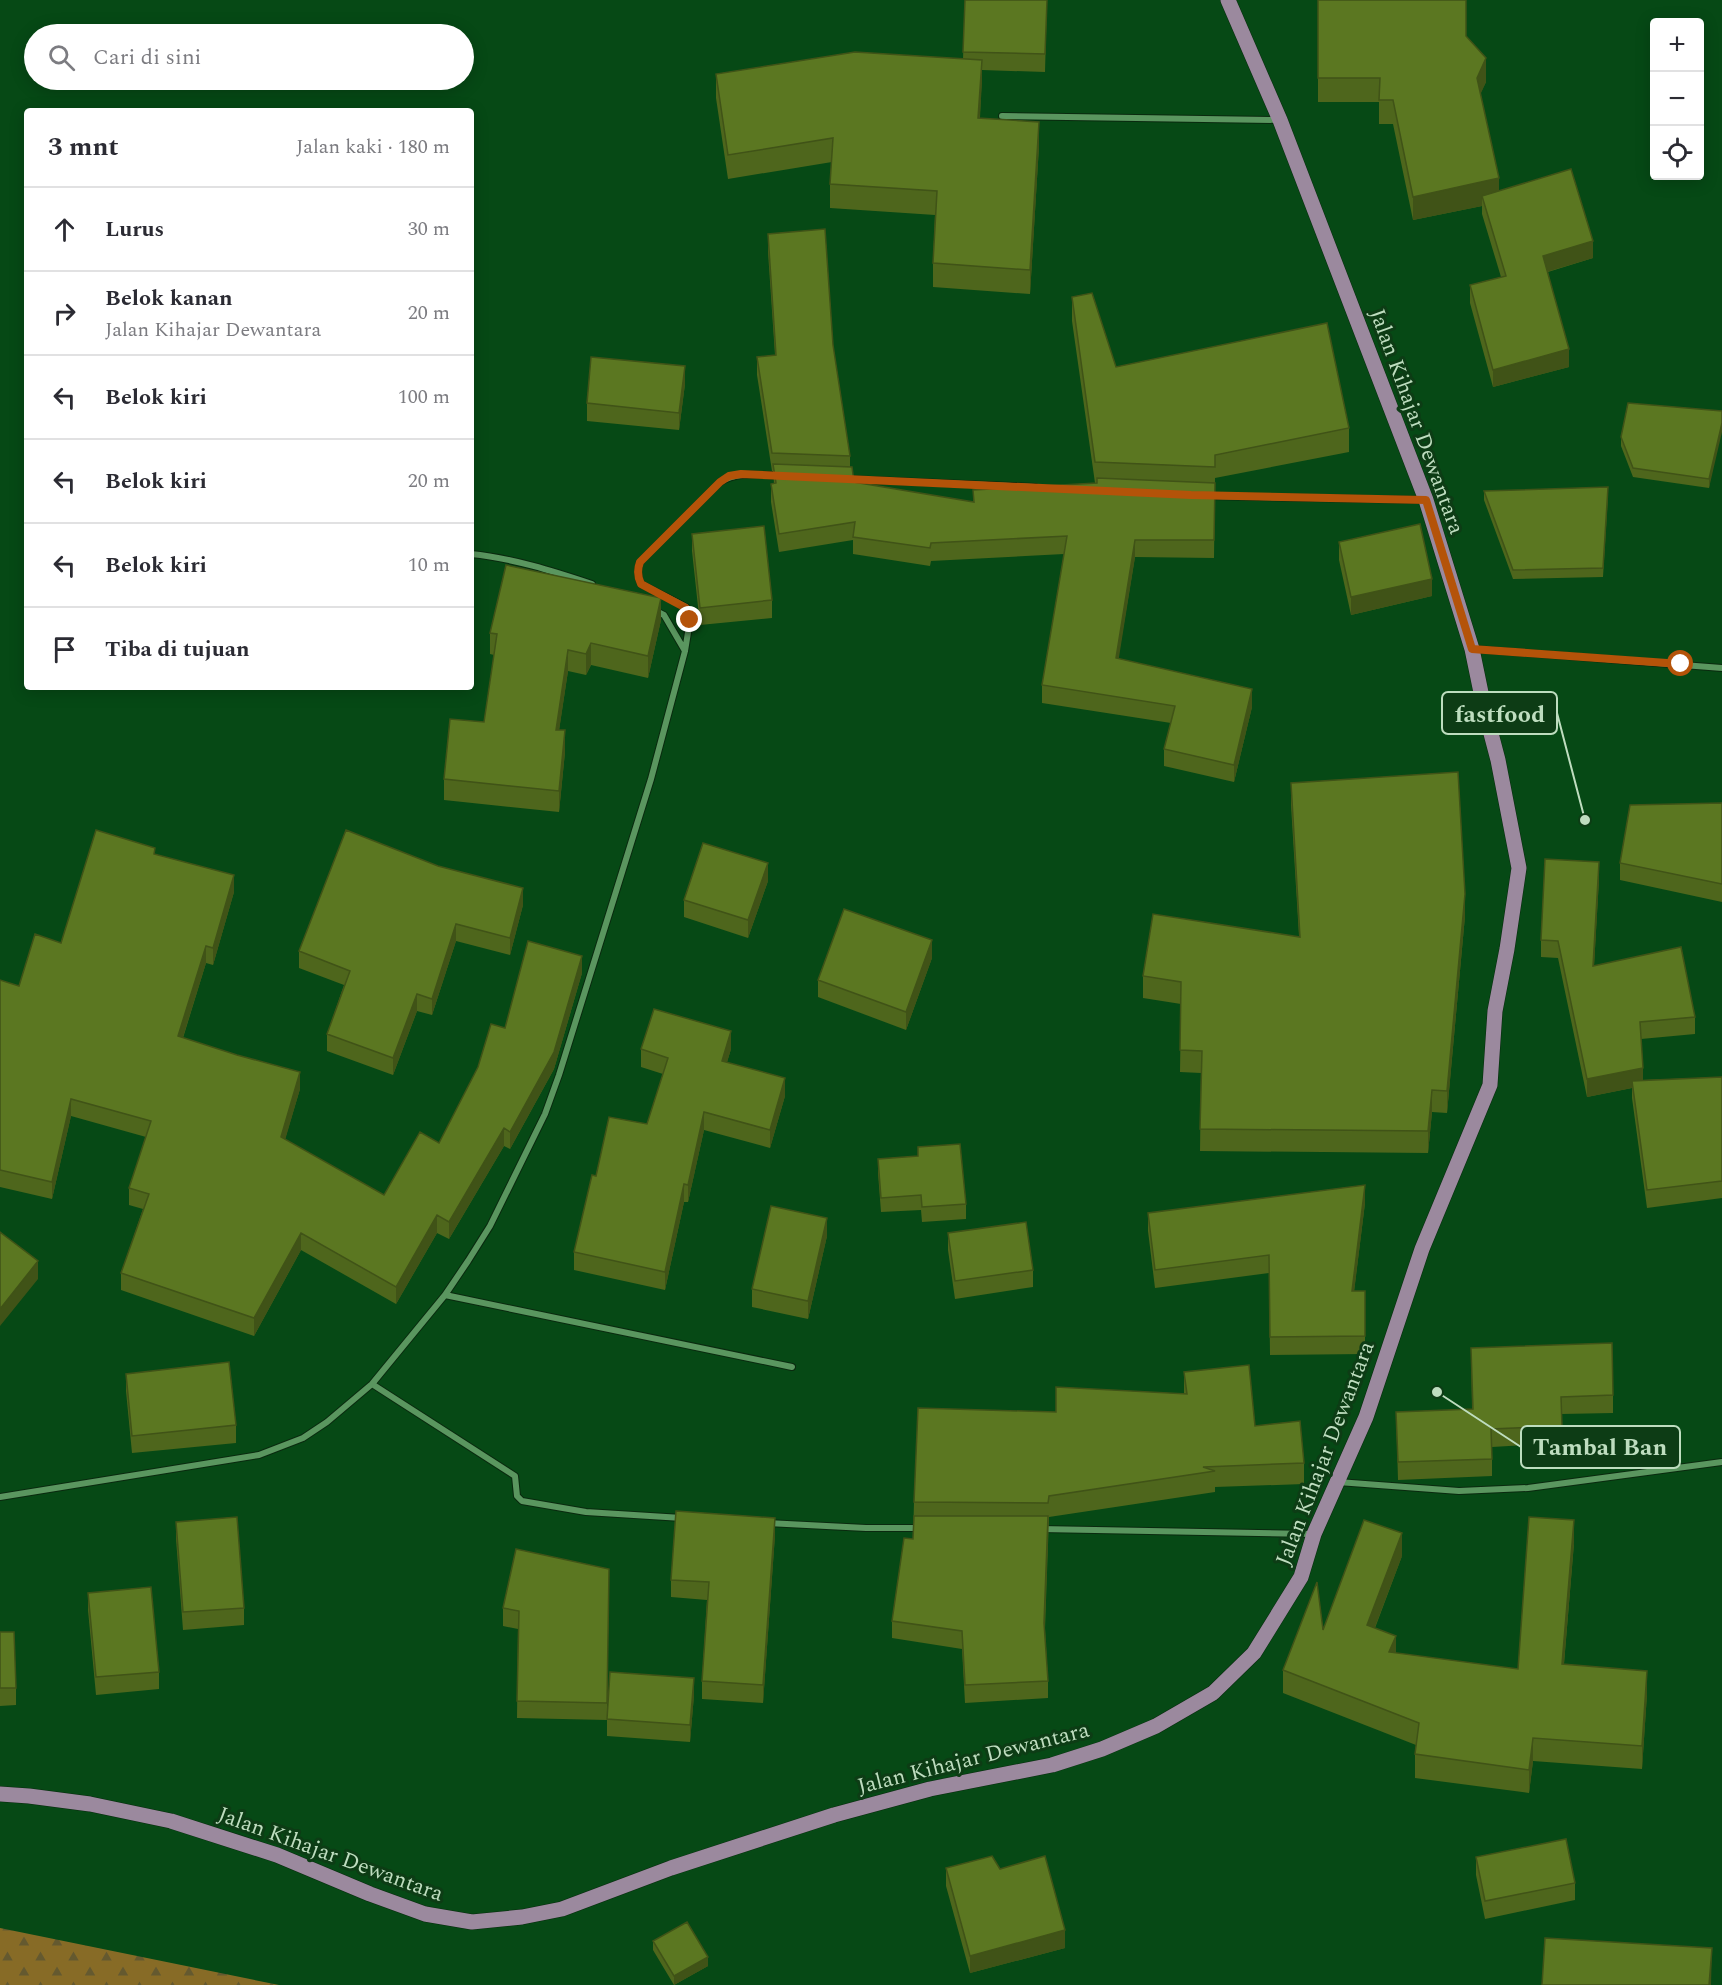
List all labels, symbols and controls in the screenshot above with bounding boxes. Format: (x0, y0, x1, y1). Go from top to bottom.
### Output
map controls (1650, 18, 1704, 180)
button: + (1650, 18, 1704, 72)
search box (24, 24, 474, 90)
icon: search (45, 41, 78, 74)
text: Cari di sini (93, 41, 202, 74)
button: − (1650, 72, 1704, 126)
button: locate (1650, 126, 1704, 180)
text: 3 mnt (48, 127, 119, 167)
text: Jalan kaki · 180 m (296, 132, 450, 162)
icon: ahead (48, 213, 81, 246)
text: Lurus (105, 213, 164, 246)
text: 30 m (408, 214, 450, 244)
text: Belok kanan (105, 282, 233, 315)
icon: right (48, 297, 81, 330)
text: 20 m (408, 298, 450, 328)
street label: Jalan Kihajar Dewantara (1360, 304, 1473, 539)
text: Jalan Kihajar Dewantara (105, 315, 321, 345)
icon: left (48, 381, 81, 414)
text: Belok kiri (105, 381, 207, 414)
text: 100 m (398, 382, 450, 412)
icon: left (48, 465, 81, 498)
text: Belok kiri (105, 465, 207, 498)
text: 20 m (408, 466, 450, 496)
icon: left (48, 549, 81, 582)
text: Belok kiri (105, 549, 207, 582)
text: 10 m (408, 550, 450, 580)
route end (676, 606, 702, 632)
icon: arrive (48, 633, 81, 666)
text: Tiba di tujuan (105, 633, 250, 666)
route start (1667, 650, 1693, 676)
callout: fastfood (1442, 692, 1557, 734)
text: fastfood (1455, 697, 1545, 733)
street label: Jalan Kihajar Dewantara (1267, 1336, 1384, 1571)
callout: Tambal Ban (1521, 1426, 1680, 1468)
text: Tambal Ban (1533, 1430, 1667, 1466)
street label: Jalan Kihajar Dewantara (854, 1714, 1093, 1803)
street label: Jalan Kihajar Dewantara (213, 1798, 448, 1911)

